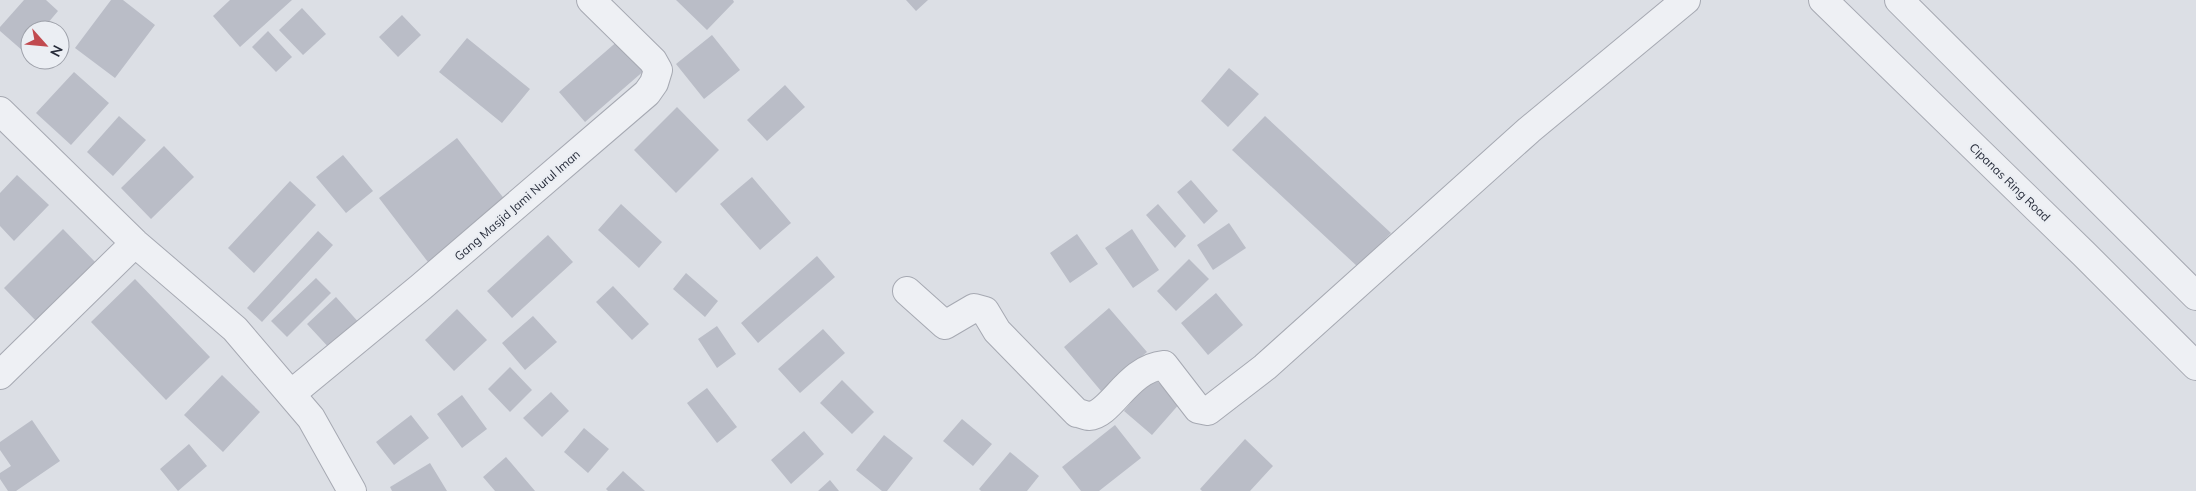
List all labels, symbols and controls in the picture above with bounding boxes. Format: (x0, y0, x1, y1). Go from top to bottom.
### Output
north arrow (20, 20, 70, 70)
text: N (46, 42, 67, 60)
street label: Cipanas Ring Road (1966, 140, 2054, 224)
street label: Gang Masjid Jami Nurul Iman (451, 146, 583, 264)

